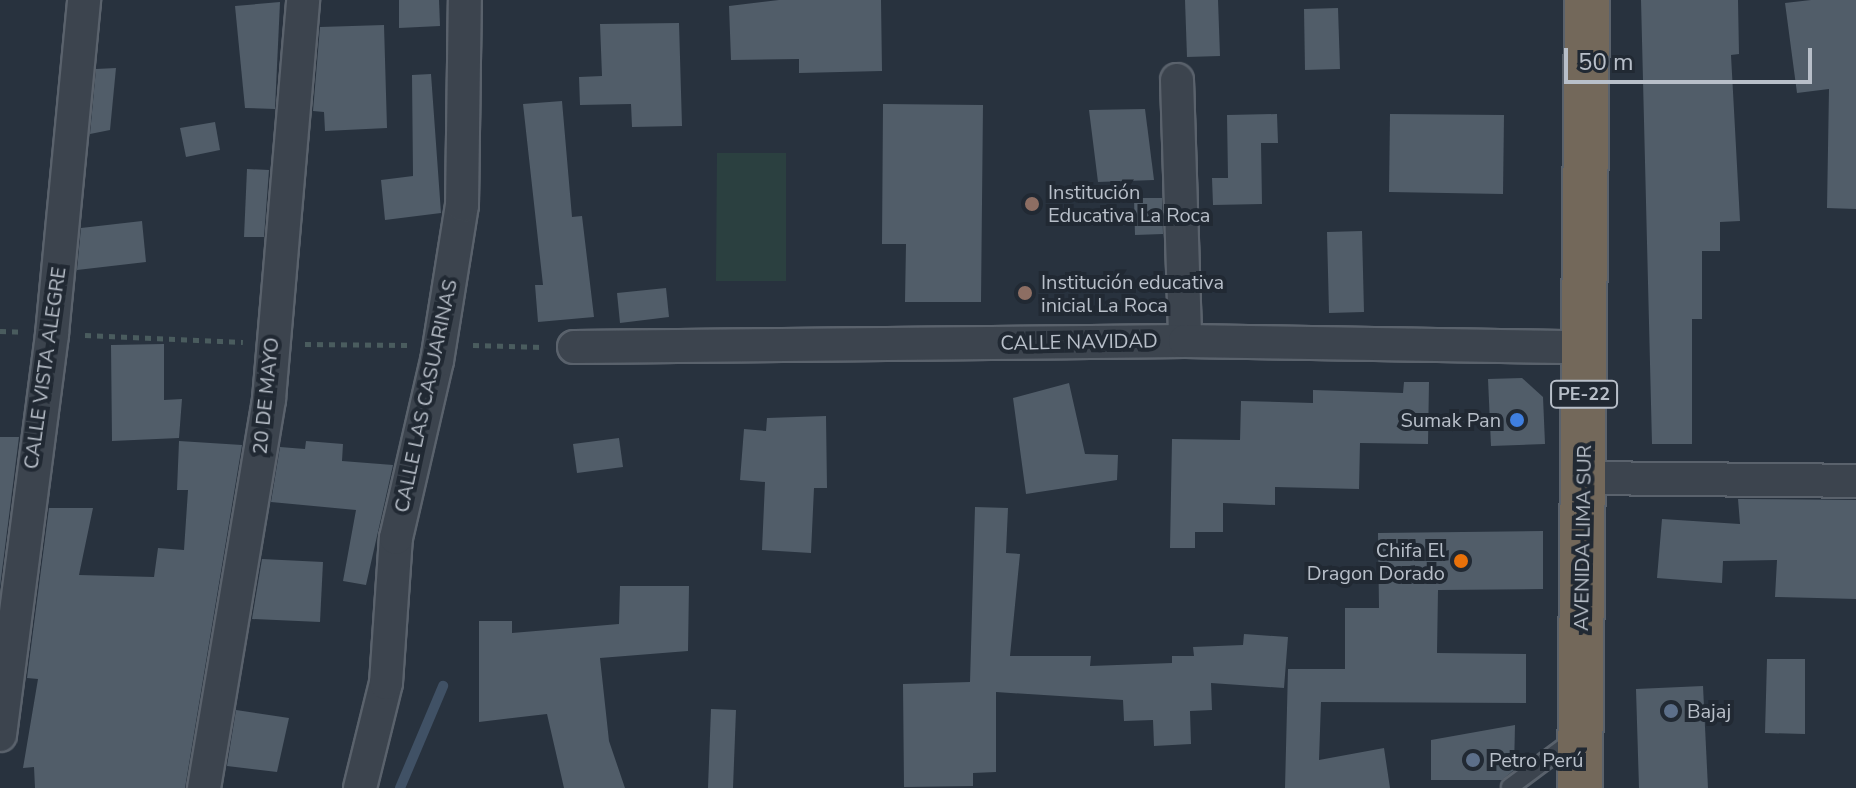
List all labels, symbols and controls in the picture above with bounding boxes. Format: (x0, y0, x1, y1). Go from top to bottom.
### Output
scale bar (1568, 32, 1816, 82)
text: 50 m (1578, 46, 1634, 78)
place label: Institución Educativa La Roca (1048, 180, 1210, 227)
marker: Institución Educativa La Roca (1023, 195, 1041, 213)
street label: CALLE VISTA ALEGRE (19, 265, 71, 471)
place label: Institución educativa inicial La Roca (1041, 270, 1224, 317)
street label: CALLE LAS CASUARINAS (390, 277, 462, 515)
marker: Institución educativa inicial La Roca (1016, 284, 1034, 302)
street label: CALLE NAVIDAD (1000, 329, 1158, 355)
street label: 20 DE MAYO (248, 336, 284, 456)
road number: PE-22 (1550, 380, 1618, 408)
place label: Sumak Pan (1400, 408, 1501, 432)
marker: Sumak Pan (1508, 411, 1526, 429)
street label: AVENIDA LIMA SUR (1569, 445, 1597, 631)
place label: Chifa El Dragon Dorado (1307, 538, 1445, 585)
marker: Chifa El Dragon Dorado (1452, 552, 1470, 570)
place label: Bajaj (1687, 699, 1731, 723)
marker: Bajaj (1662, 702, 1680, 720)
place label: Petro Perú (1489, 748, 1583, 772)
marker: Petro Perú (1464, 751, 1482, 769)

